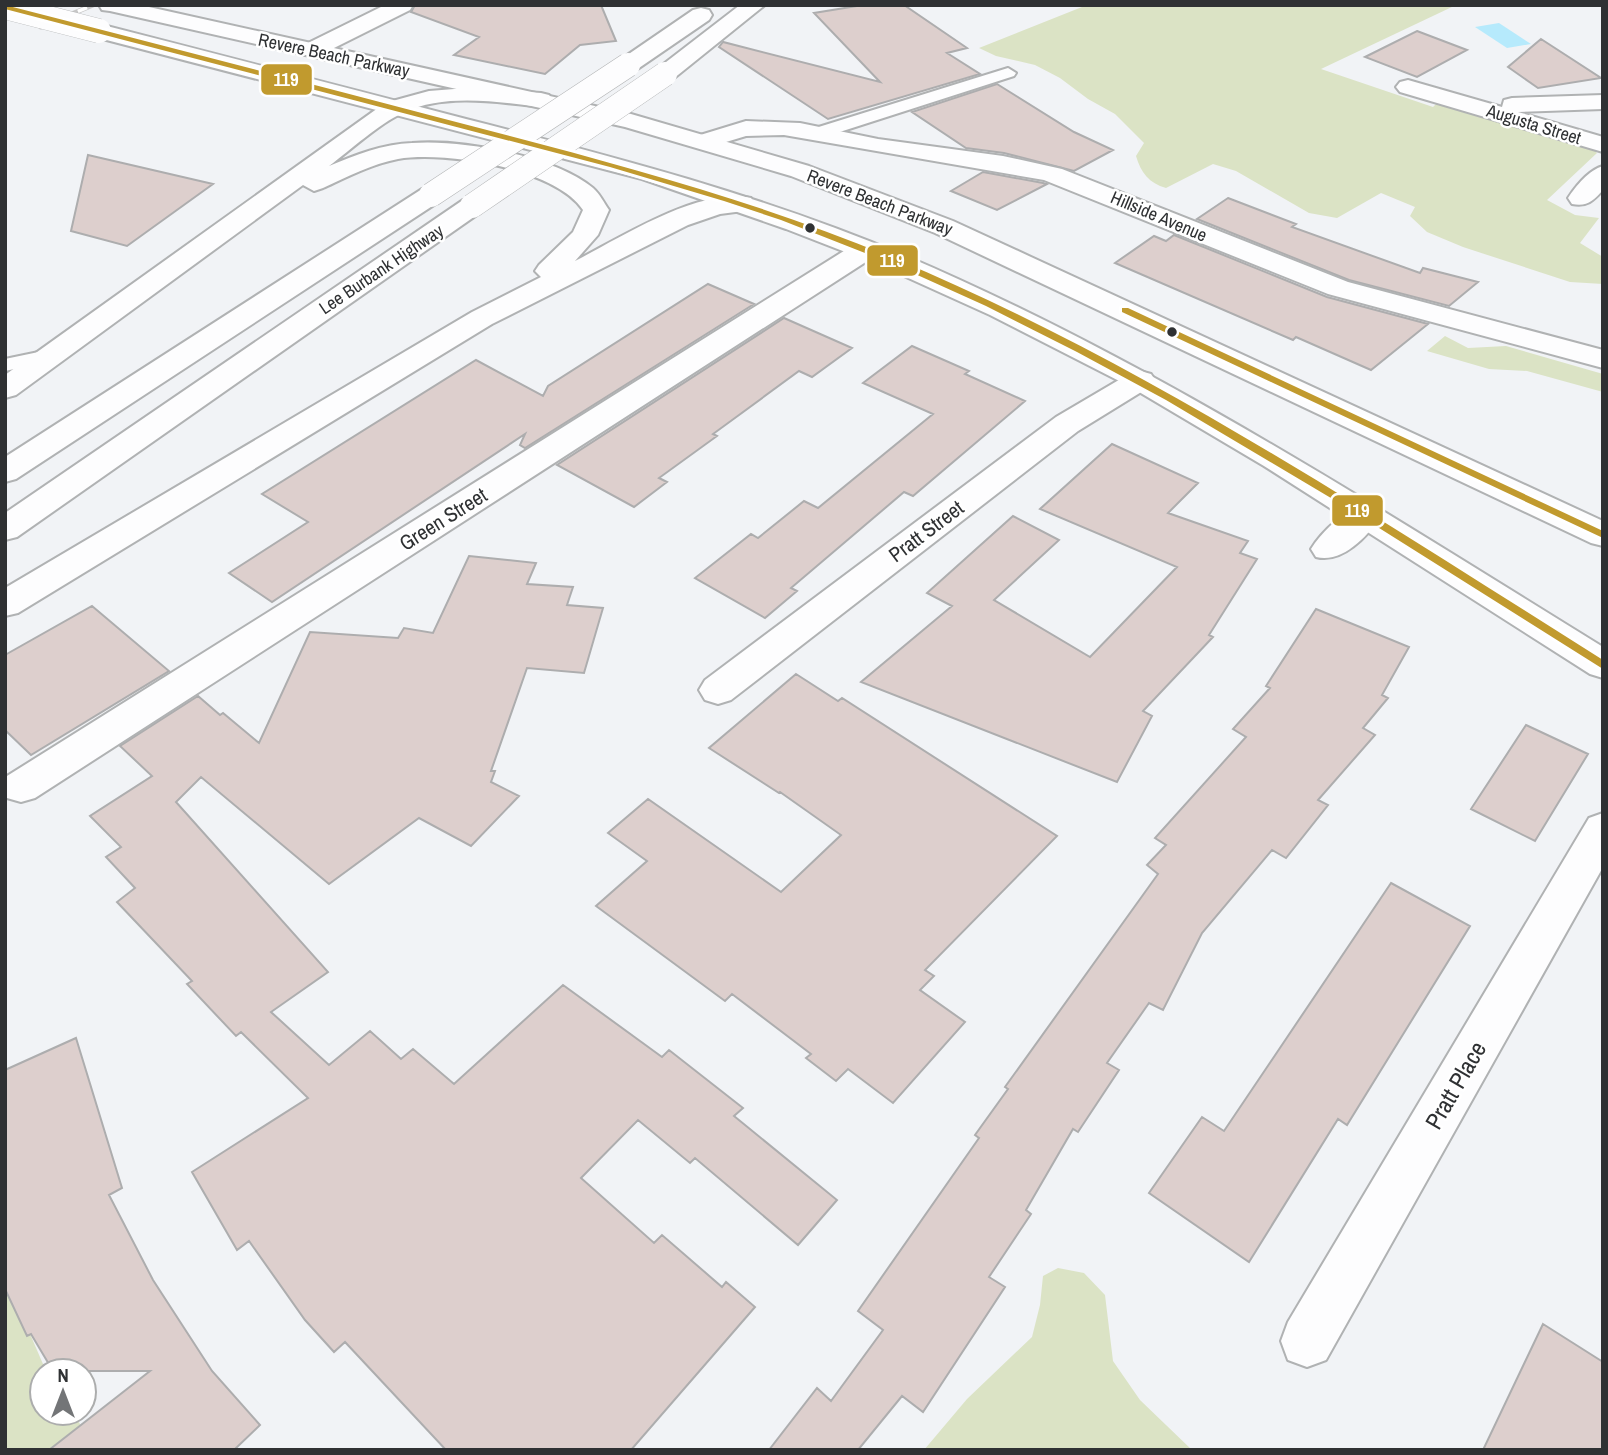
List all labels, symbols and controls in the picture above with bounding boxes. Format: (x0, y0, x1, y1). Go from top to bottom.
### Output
street label: Revere Beach Parkway (256, 27, 413, 83)
line badge: 119 (260, 63, 313, 96)
text: 119 (273, 66, 299, 92)
street label: Augusta Street (1483, 97, 1584, 150)
street label: Revere Beach Parkway (804, 163, 957, 242)
street label: Hillside Avenue (1107, 185, 1211, 247)
street label: Lee Burbank Highway (314, 218, 449, 320)
unlabelled marker (803, 221, 817, 235)
line badge: 119 (866, 244, 919, 277)
text: 119 (879, 247, 905, 273)
unlabelled marker (1165, 325, 1179, 339)
street label: Green Street (394, 480, 493, 557)
street label: Pratt Street (882, 493, 970, 569)
line badge: 119 (1331, 494, 1384, 527)
text: 119 (1344, 497, 1370, 523)
street label: Pratt Place (1417, 1035, 1493, 1135)
north arrow (28, 1357, 98, 1427)
text: N (57, 1362, 69, 1388)

